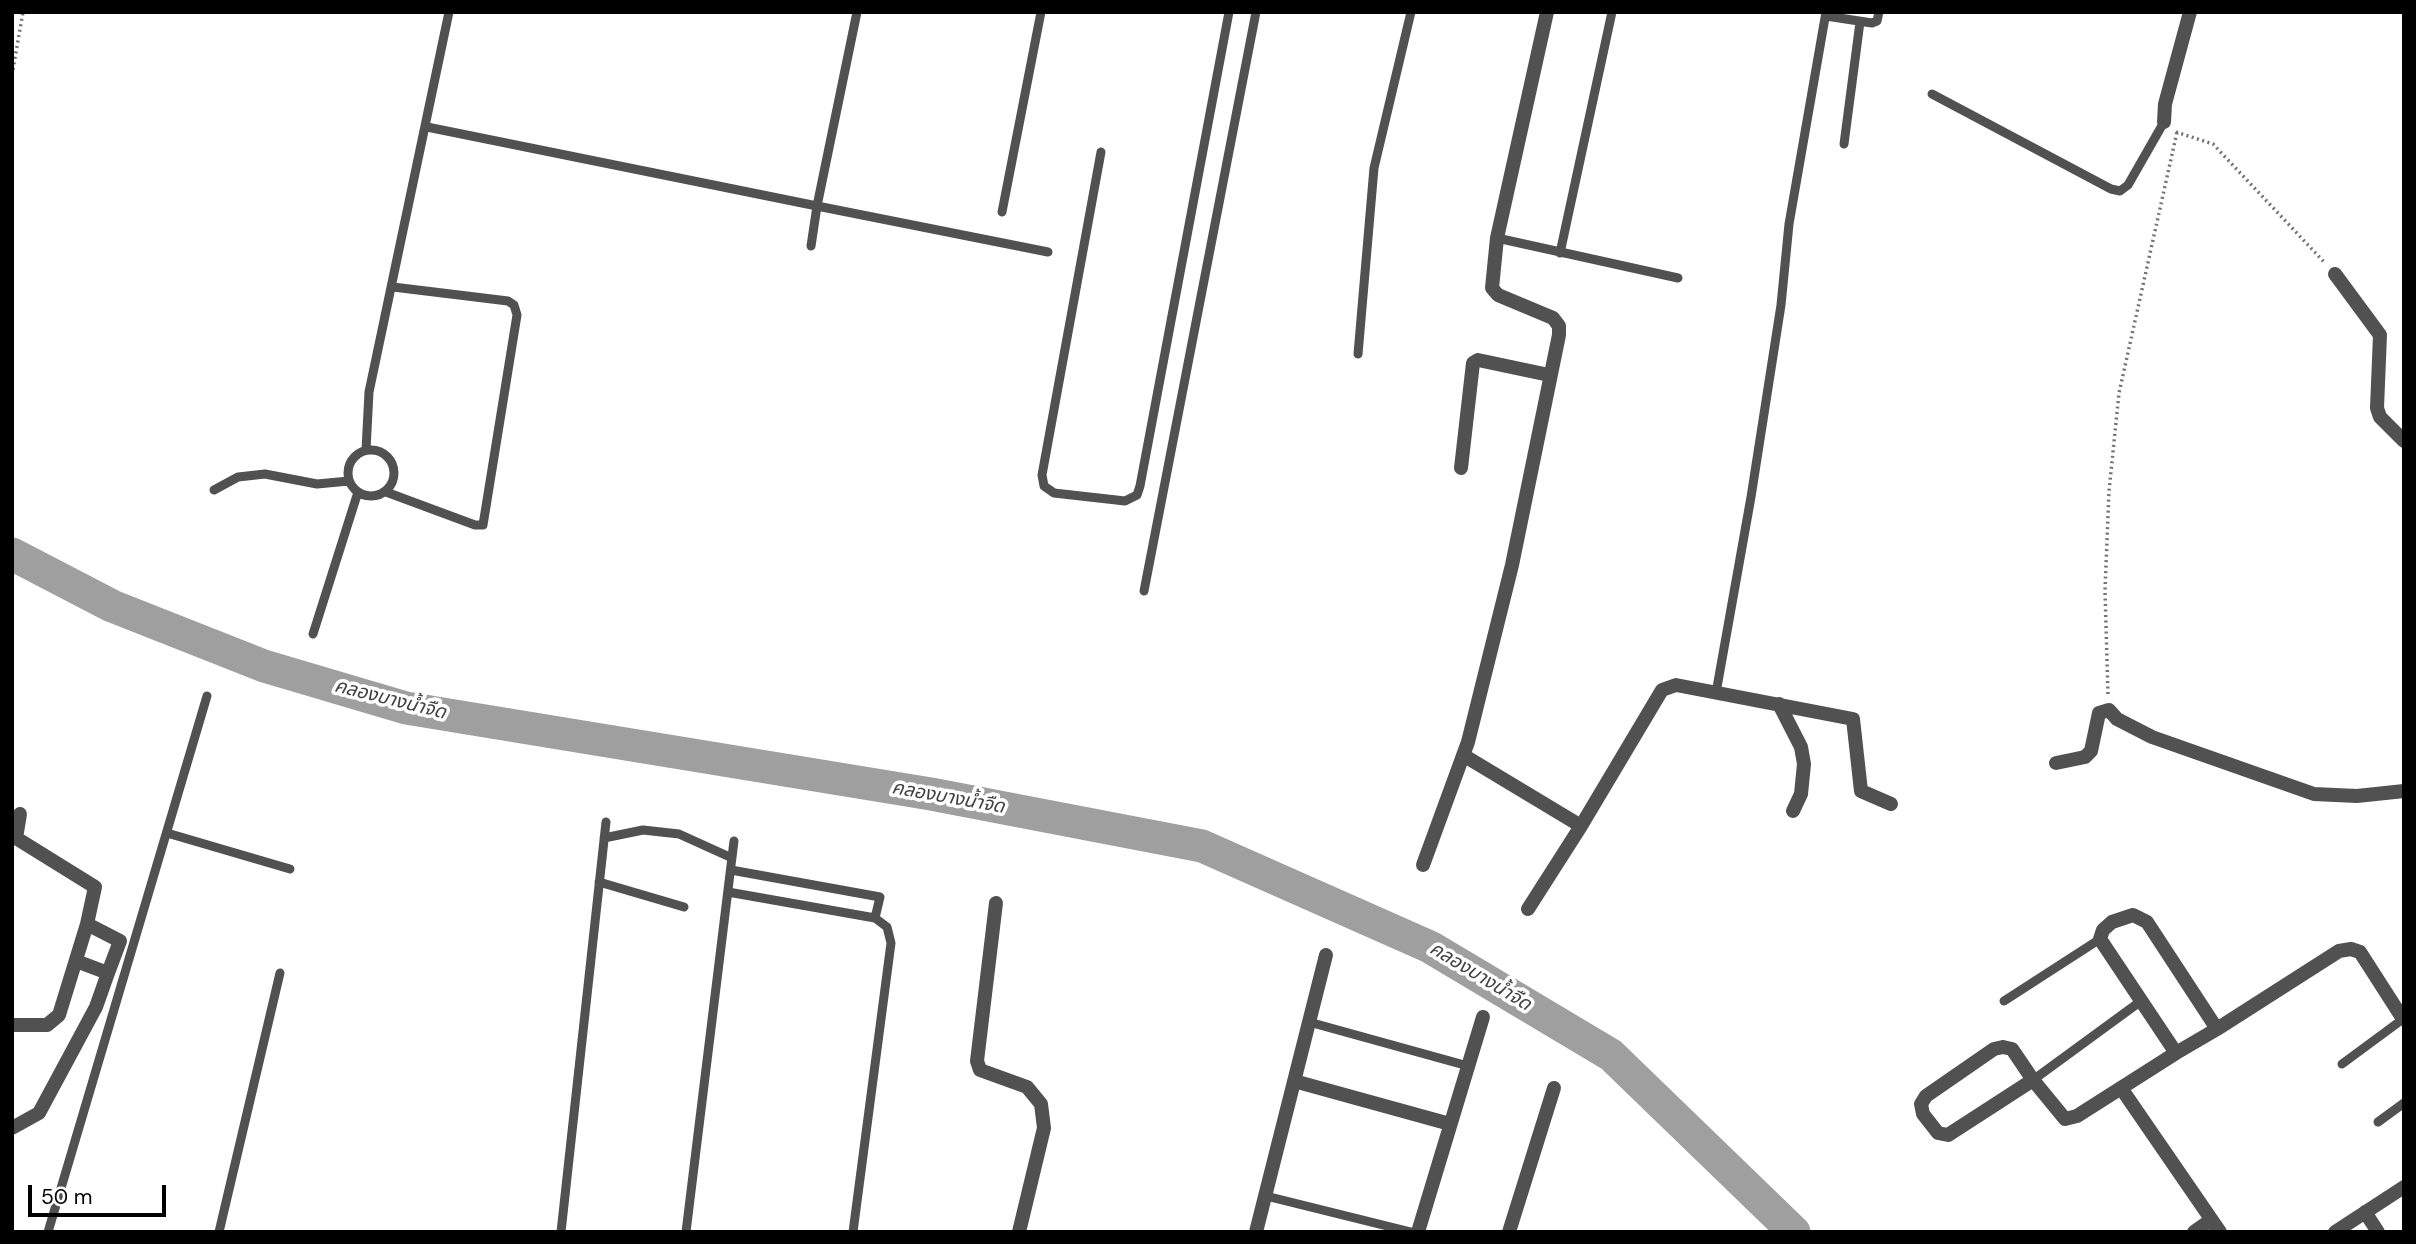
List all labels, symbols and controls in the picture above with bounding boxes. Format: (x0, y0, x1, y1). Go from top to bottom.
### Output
water label: คลองบางน้ำจืด (332, 675, 448, 725)
water label: คลองบางน้ำจืด (890, 777, 1006, 819)
water label: คลองบางน้ำจืด (1425, 938, 1535, 1016)
scale bar (32, 1170, 170, 1214)
text: 50 m (41, 1183, 92, 1211)

